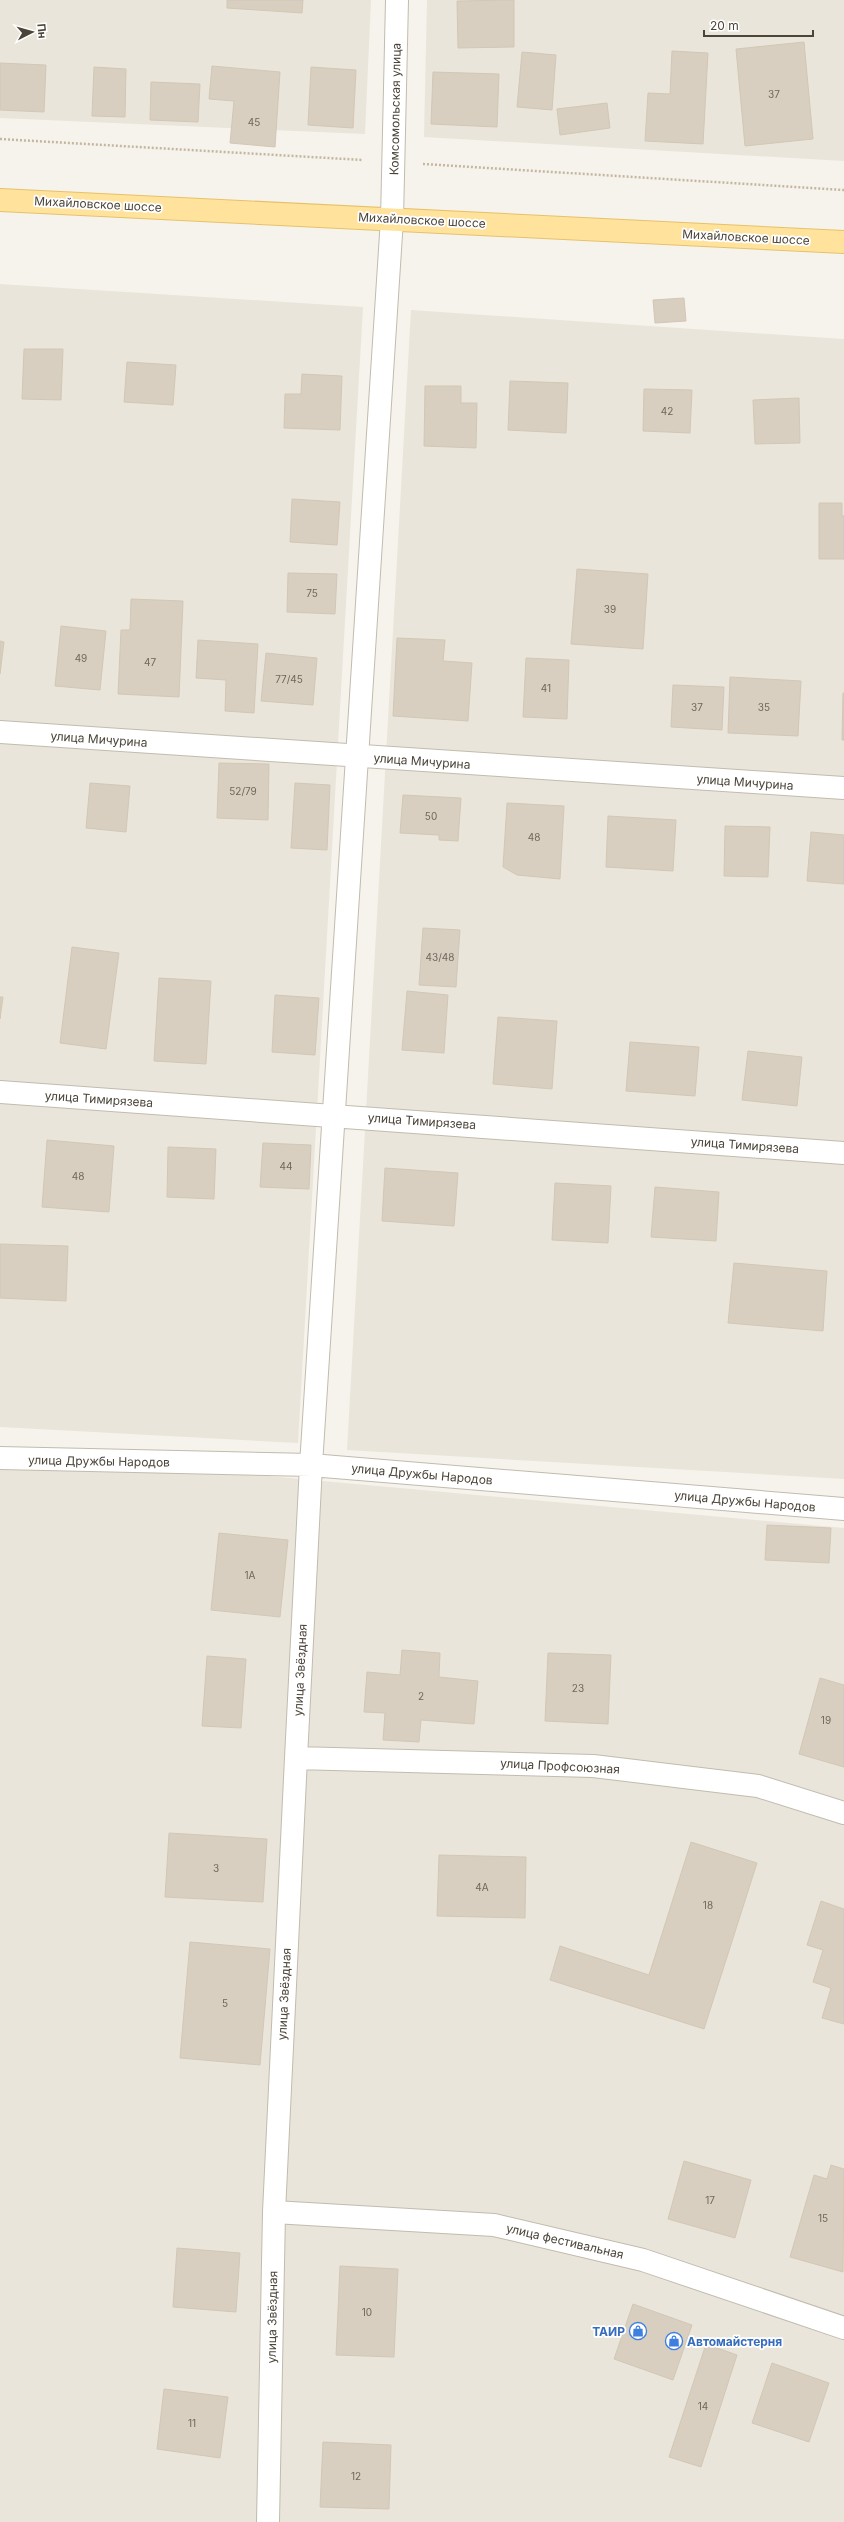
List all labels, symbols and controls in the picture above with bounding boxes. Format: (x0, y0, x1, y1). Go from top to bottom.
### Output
north arrow (12, 12, 52, 52)
scale bar (704, 12, 813, 38)
text: 20 m (710, 18, 739, 33)
text: Пн (34, 23, 50, 39)
street label: Комсомольская улица (386, 43, 404, 175)
house number: 37 (768, 88, 780, 100)
house number: 45 (248, 116, 260, 128)
street label: Михайловское шоссе (34, 193, 162, 215)
street label: Михайловское шоссе (358, 209, 486, 231)
street label: Михайловское шоссе (682, 226, 810, 248)
house number: 42 (661, 405, 673, 417)
house number: 75 (306, 587, 318, 599)
house number: 39 (604, 603, 616, 615)
house number: 49 (75, 652, 87, 664)
house number: 47 (144, 656, 156, 668)
house number: 77/45 (275, 673, 303, 685)
house number: 41 (541, 682, 551, 694)
house number: 37 (691, 701, 703, 713)
house number: 35 (758, 701, 770, 713)
street label: улица Мичурина (50, 728, 148, 750)
street label: улица Мичурина (373, 750, 471, 772)
street label: улица Мичурина (696, 771, 794, 793)
house number: 52/79 (229, 785, 257, 797)
house number: 50 (425, 810, 437, 822)
house number: 48 (528, 831, 540, 843)
house number: 43/48 (426, 951, 454, 963)
street label: улица Тимирязева (44, 1088, 154, 1110)
street label: улица Тимирязева (367, 1110, 477, 1132)
street label: улица Тимирязева (690, 1134, 800, 1156)
house number: 44 (280, 1160, 292, 1172)
house number: 48 (72, 1170, 84, 1182)
street label: улица Дружбы Народов (28, 1452, 170, 1470)
street label: улица Дружбы Народов (351, 1460, 494, 1488)
street label: улица Дружбы Народов (674, 1487, 817, 1515)
house number: 1А (245, 1569, 256, 1581)
street label: улица Звёздная (290, 1623, 310, 1717)
house number: 23 (572, 1682, 584, 1694)
house number: 2 (418, 1690, 424, 1702)
house number: 19 (821, 1714, 831, 1726)
street label: улица Профсоюзная (500, 1755, 620, 1777)
house number: 3 (213, 1862, 219, 1874)
house number: 4А (475, 1881, 489, 1893)
house number: 18 (703, 1899, 713, 1911)
street label: улица Звёздная (274, 1947, 294, 2041)
house number: 5 (222, 1997, 228, 2009)
house number: 17 (705, 2194, 715, 2206)
house number: 15 (818, 2212, 828, 2224)
street label: улица фестивальная (505, 2220, 625, 2262)
street label: улица Звёздная (264, 2271, 280, 2363)
house number: 10 (362, 2306, 372, 2318)
shop icon: ТАИР (628, 2321, 648, 2341)
place label: ТАИР (592, 2324, 625, 2339)
shop icon: Автомайстерня (664, 2331, 684, 2351)
place label: Автомайстерня (687, 2334, 782, 2349)
house number: 14 (698, 2400, 708, 2412)
house number: 11 (188, 2417, 196, 2429)
house number: 12 (351, 2470, 361, 2482)

